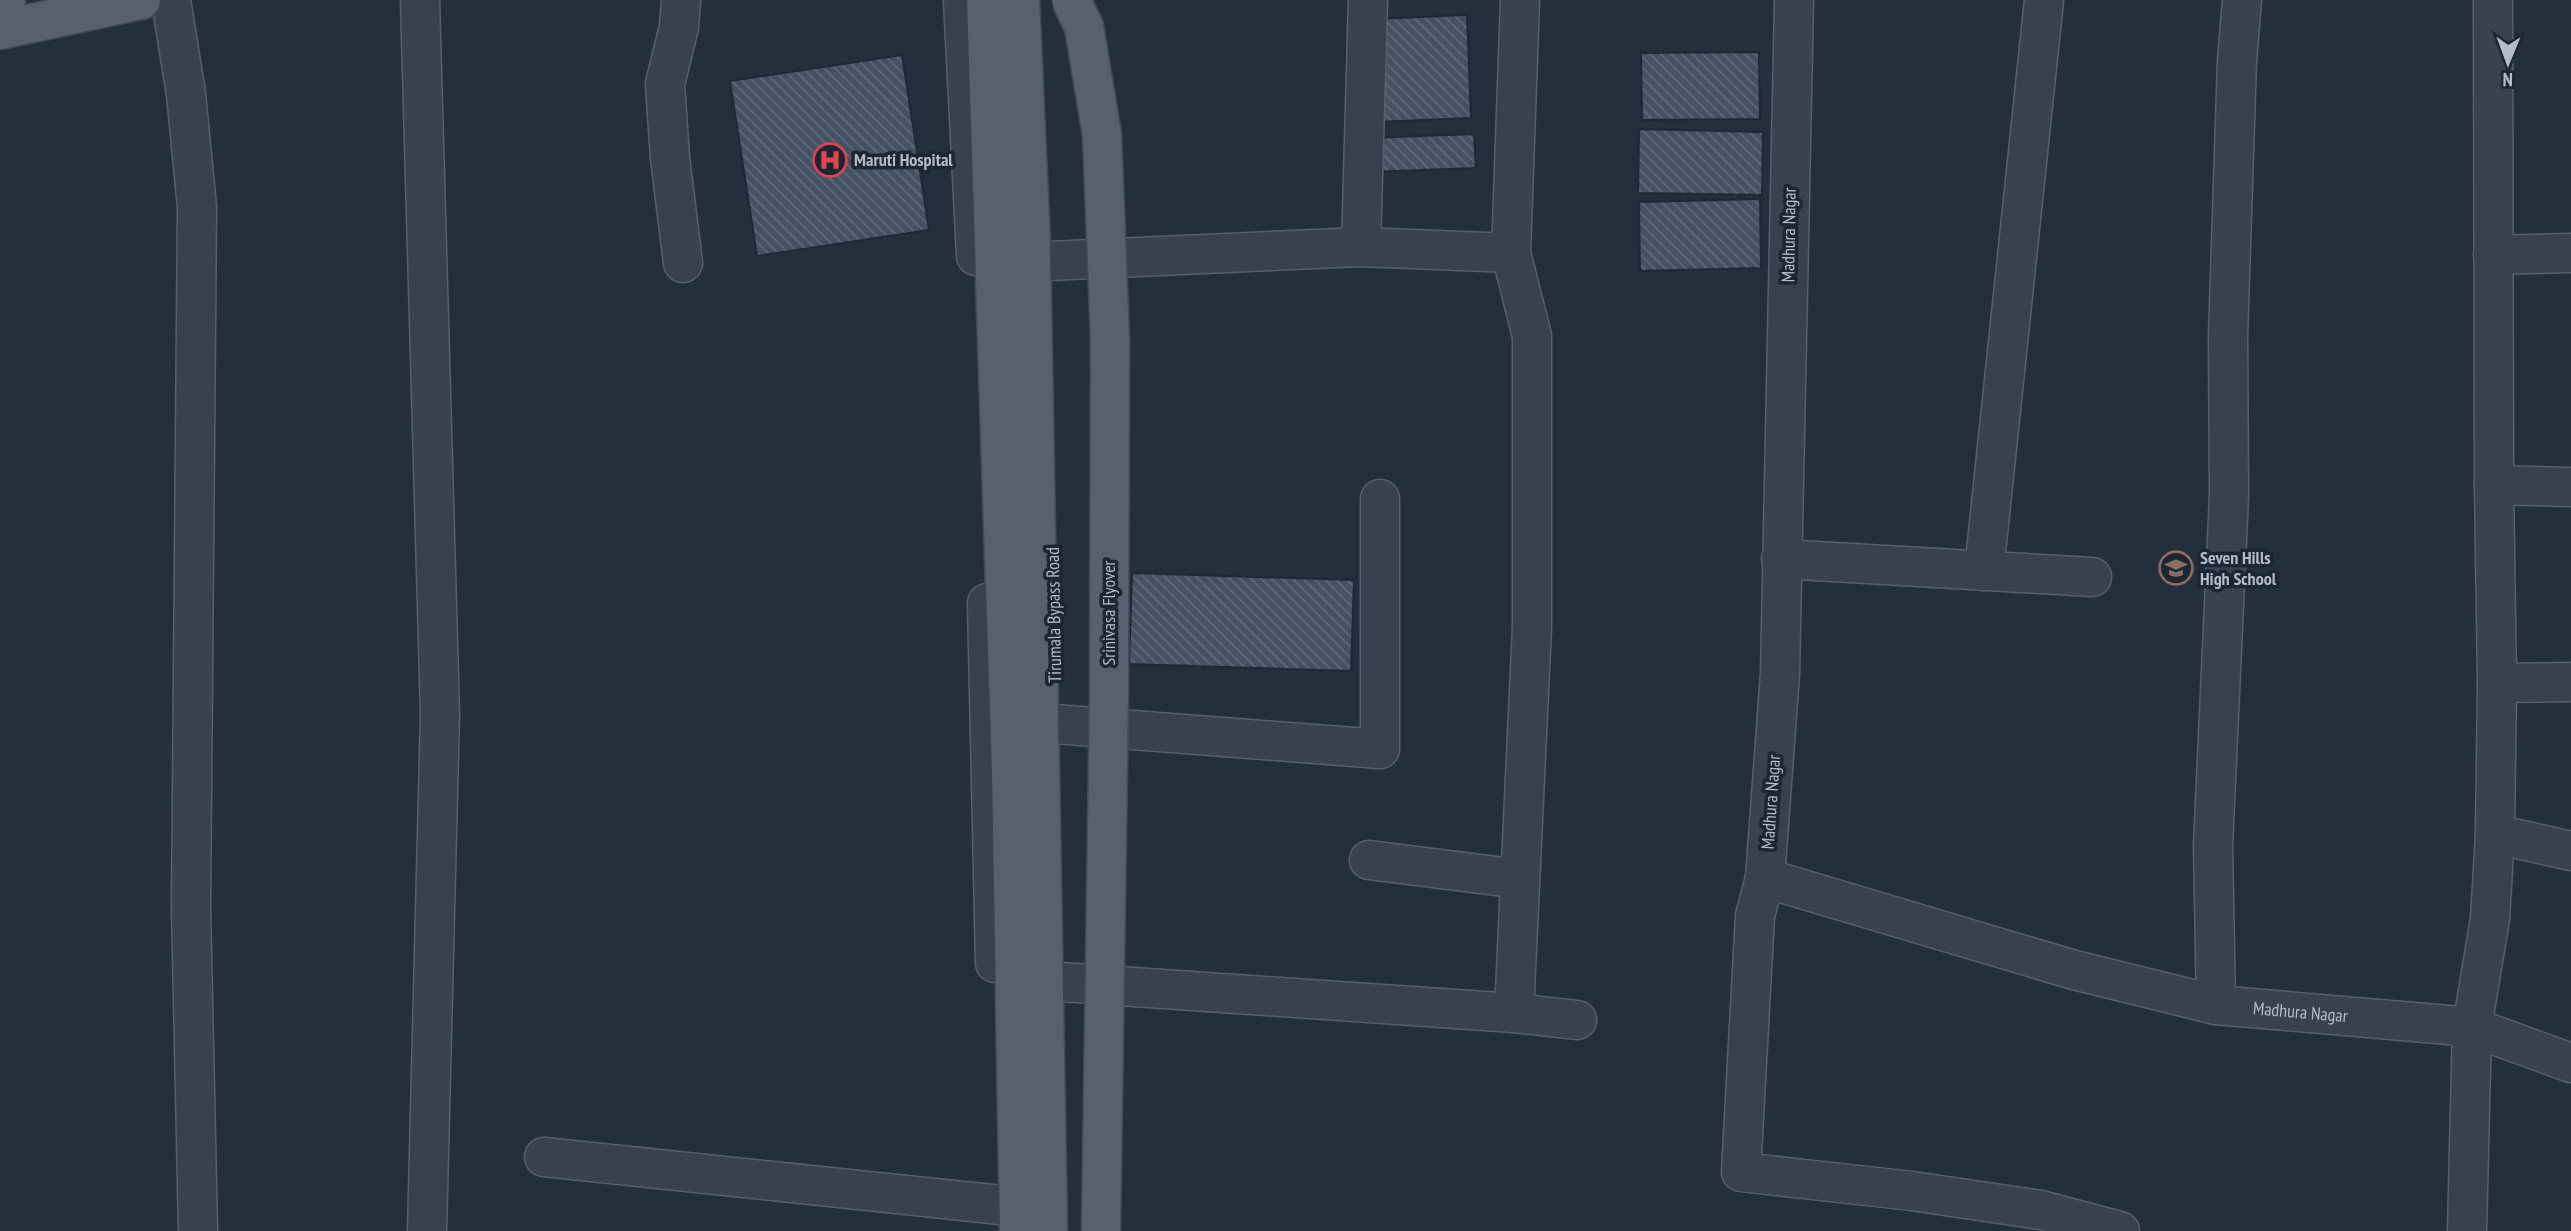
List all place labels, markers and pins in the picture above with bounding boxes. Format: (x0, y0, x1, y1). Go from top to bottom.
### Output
hospital icon: Maruti Hospital (811, 141, 849, 179)
place label: Maruti Hospital (854, 148, 953, 171)
place label: Seven Hills High School (2200, 546, 2277, 590)
school or university icon: Seven Hills High School (2157, 549, 2195, 587)

